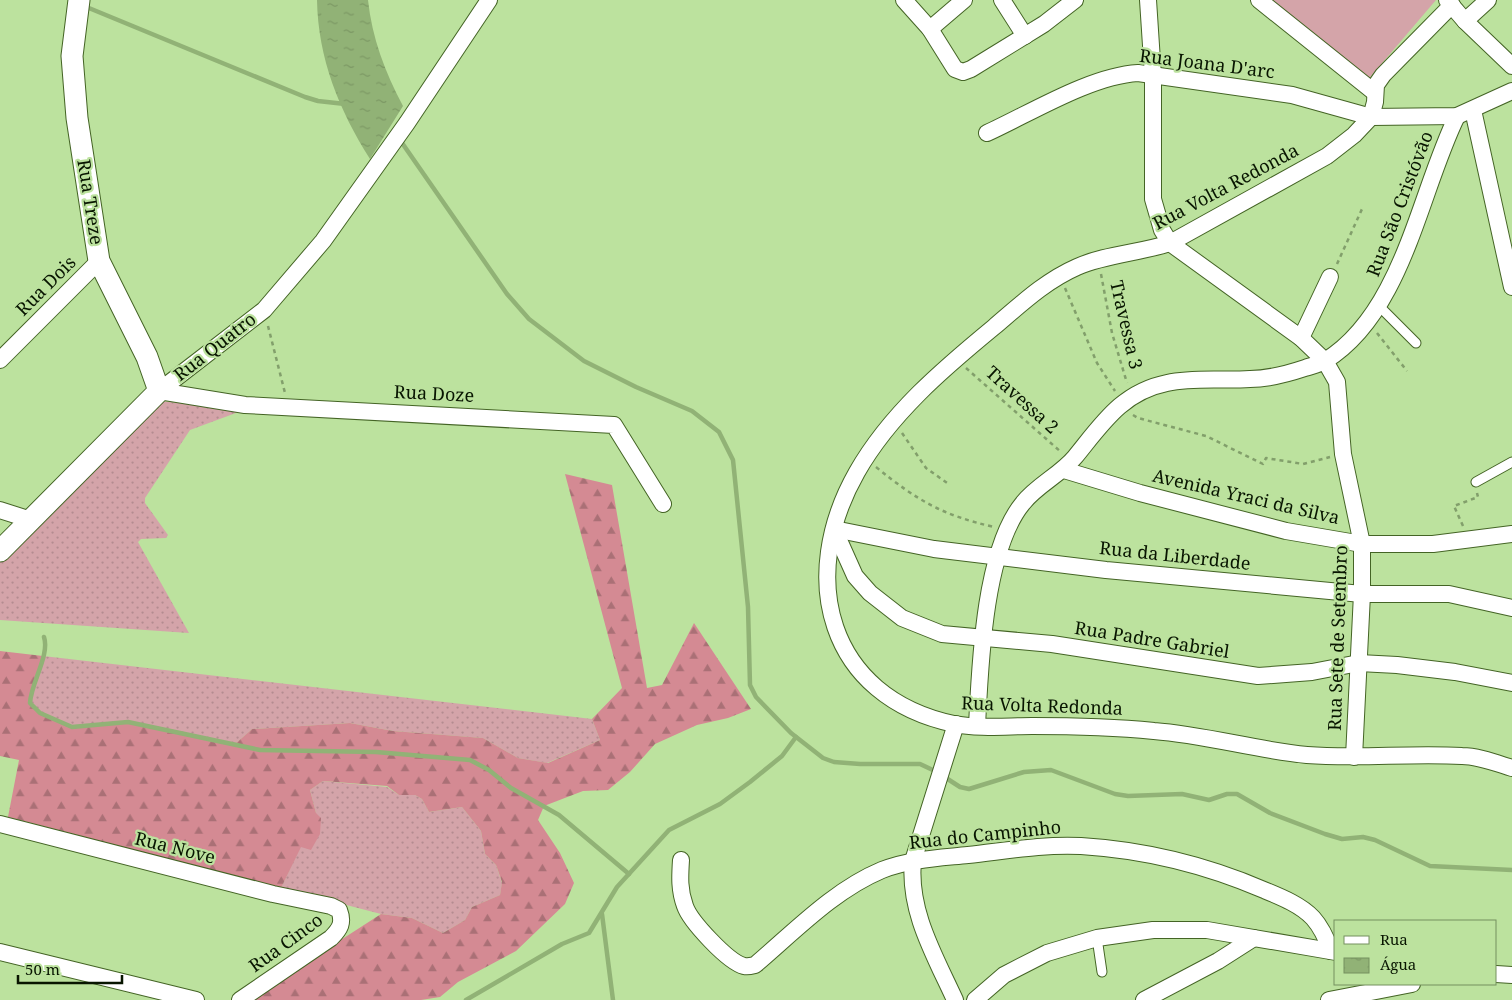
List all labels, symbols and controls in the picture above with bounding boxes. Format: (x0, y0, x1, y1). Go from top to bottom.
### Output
street label: Rua Joana D'arc (1138, 43, 1276, 83)
street label: Rua São Cristóvão (1360, 127, 1438, 280)
street label: Rua Volta Redonda (1148, 138, 1303, 235)
street label: Rua Treze (72, 157, 110, 246)
street label: Rua Dois (10, 250, 80, 320)
street label: Travessa 3 (1105, 278, 1149, 372)
street label: Rua Quatro (168, 307, 260, 386)
street label: Travessa 2 (981, 360, 1064, 438)
street label: Rua Doze (393, 379, 475, 407)
street label: Avenida Yraci da Silva (1150, 463, 1342, 529)
street label: Rua da Liberdade (1098, 535, 1252, 575)
street label: Rua Sete de Setembro (1322, 545, 1352, 731)
street label: Rua Padre Gabriel (1073, 615, 1232, 663)
street label: Rua Volta Redonda (961, 690, 1123, 720)
street label: Rua do Campinho (908, 814, 1062, 854)
street label: Rua Nove (132, 825, 218, 869)
street label: Rua Cinco (244, 907, 327, 977)
legend (1334, 920, 1497, 985)
text: Rua (1380, 929, 1408, 949)
scale bar (18, 952, 121, 984)
text: Água (1380, 954, 1416, 974)
text: 50 m (25, 959, 60, 979)

